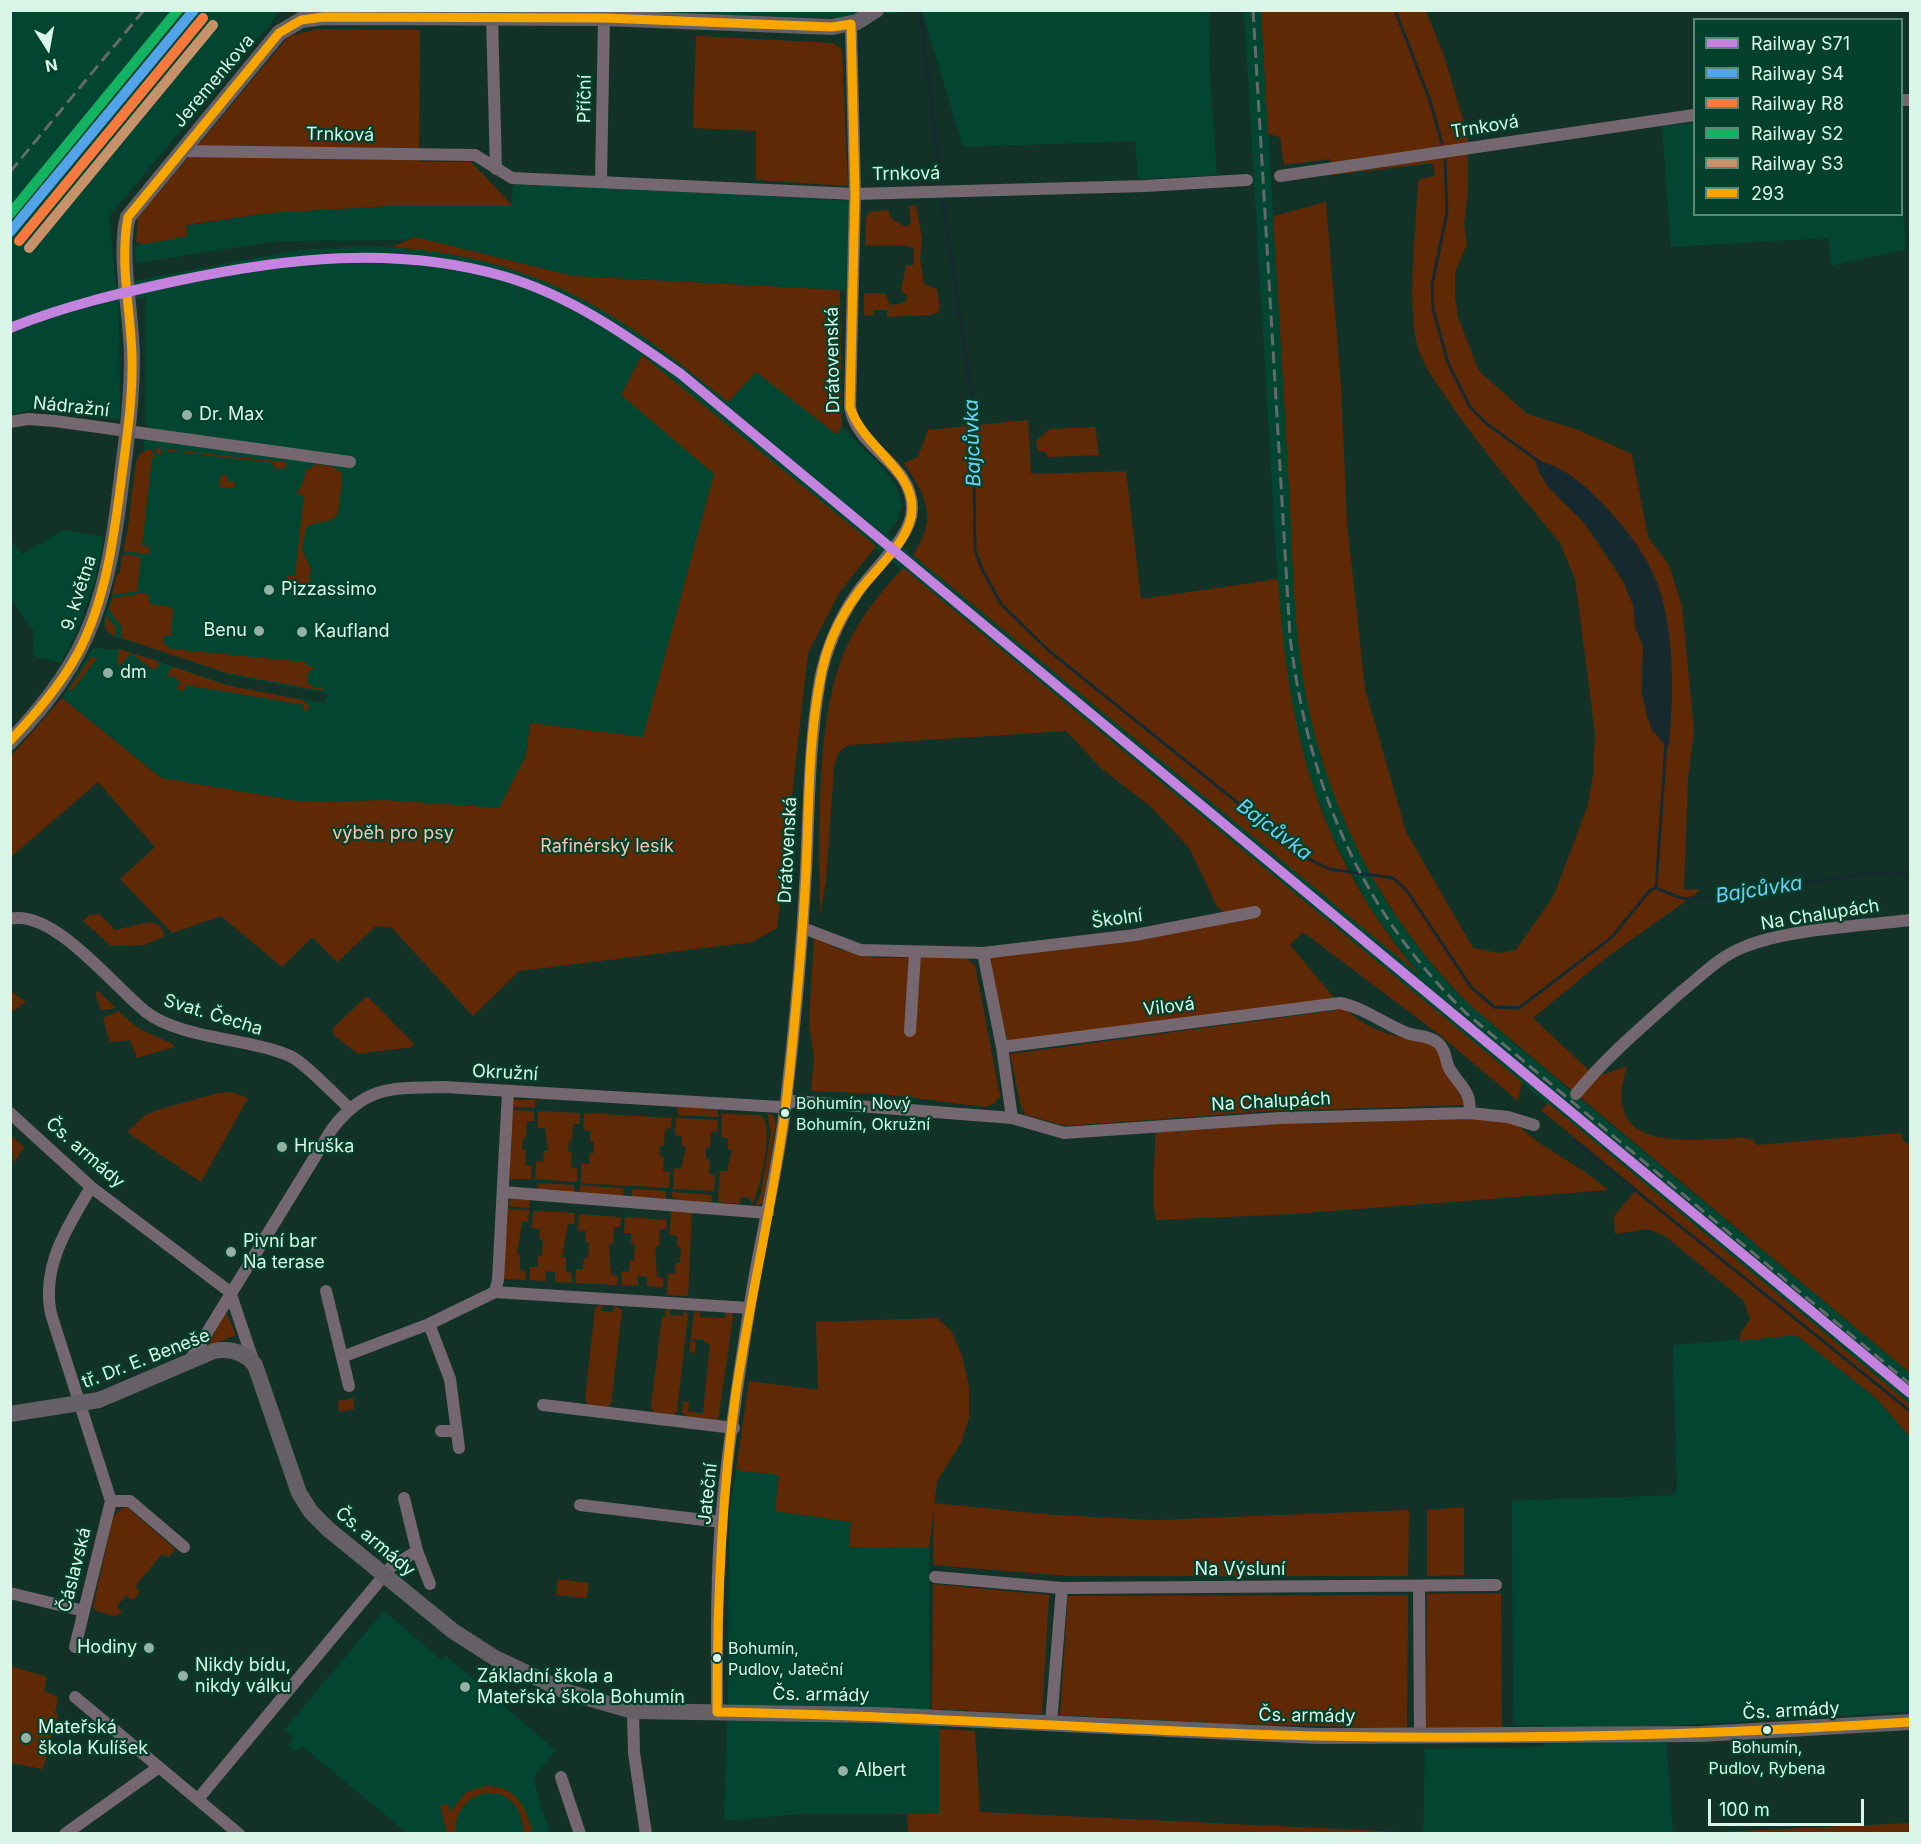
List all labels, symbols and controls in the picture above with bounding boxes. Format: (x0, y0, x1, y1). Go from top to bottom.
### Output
north arrow (18, 18, 78, 78)
legend (1693, 18, 1903, 216)
street label: Jeremenkova (169, 30, 259, 132)
text: Railway S71 (1751, 33, 1850, 54)
text: N (44, 55, 59, 77)
text: Railway S4 (1751, 63, 1844, 84)
street label: Příční (574, 75, 596, 123)
text: Railway R8 (1751, 93, 1844, 114)
street label: Trnková (1450, 111, 1520, 143)
text: Railway S2 (1751, 123, 1844, 144)
street label: Trnková (306, 124, 374, 146)
text: Railway S3 (1751, 153, 1844, 174)
street label: Trnková (872, 163, 940, 185)
text: 293 (1751, 183, 1784, 204)
street label: Drátovenská (821, 307, 845, 413)
street label: Nádražní (32, 392, 110, 422)
water label: Bajcůvka (959, 399, 987, 487)
place label: Dr. Max (199, 404, 264, 426)
marker: Dr. Max (180, 408, 194, 422)
street label: 9. května (57, 553, 101, 633)
place label: Pizzassimo (281, 579, 377, 601)
marker: Pizzassimo (262, 583, 276, 597)
place label: Benu (203, 620, 247, 642)
place label: Kaufland (314, 621, 390, 643)
marker: Benu (252, 624, 266, 638)
marker: Kaufland (295, 625, 309, 639)
place label: dm (120, 662, 147, 684)
marker: dm (101, 666, 115, 680)
water label: Bajcůvka (1232, 794, 1316, 866)
street label: Drátovenská (774, 796, 802, 904)
park label: výběh pro psy (332, 823, 454, 845)
park label: Rafinérský lesík (540, 836, 674, 858)
water label: Bajcůvka (1714, 871, 1804, 909)
street label: Na Chalupách (1759, 895, 1881, 935)
street label: Školní (1090, 905, 1144, 933)
street label: Svat. Čecha (161, 990, 265, 1040)
street label: Vilová (1142, 993, 1196, 1021)
street label: Okružní (471, 1060, 539, 1086)
street label: Na Chalupách (1211, 1088, 1331, 1116)
place label: Bohumín, Nový Bohumín, Okružní (796, 1094, 930, 1132)
marker: Bohumín, Nový Bohumín, Okružní (779, 1107, 791, 1119)
street label: Čs. armády (41, 1113, 129, 1193)
place label: Hruška (294, 1136, 354, 1158)
marker: Hruška (275, 1140, 289, 1154)
place label: Pivní bar Na terase (243, 1231, 325, 1274)
marker: Pivní bar Na terase (224, 1245, 238, 1259)
street label: tř. Dr. E. Beneše (79, 1325, 213, 1393)
street label: Jateční (694, 1462, 722, 1526)
street label: Čs. armády (331, 1502, 419, 1582)
street label: Čáslavská (54, 1525, 96, 1615)
street label: Na Výsluní (1195, 1559, 1285, 1581)
place label: Hodiny (77, 1637, 137, 1659)
place label: Bohumín, Pudlov, Jateční (728, 1639, 843, 1677)
marker: Hodiny (142, 1641, 156, 1655)
marker: Bohumín, Pudlov, Jateční (711, 1652, 723, 1664)
place label: Nikdy bídu, nikdy válku (195, 1655, 291, 1698)
place label: Základní škola a Mateřská škola Bohumín (477, 1666, 685, 1708)
marker: Nikdy bídu, nikdy válku (176, 1669, 190, 1683)
marker: Základní škola a Mateřská škola Bohumín (458, 1680, 472, 1694)
street label: Čs. armády (772, 1683, 870, 1707)
street label: Čs. armády (1742, 1698, 1840, 1724)
street label: Čs. armády (1258, 1704, 1356, 1728)
place label: Mateřská škola Kulíšek (38, 1717, 148, 1760)
marker: Bohumín, Pudlov, Rybena (1761, 1724, 1773, 1736)
marker: Mateřská škola Kulíšek (19, 1731, 33, 1745)
place label: Bohumín, Pudlov, Rybena (1709, 1738, 1825, 1776)
place label: Albert (855, 1760, 906, 1782)
marker: Albert (836, 1764, 850, 1778)
scale bar (1711, 1787, 1867, 1825)
text: 100 m (1719, 1799, 1770, 1820)

